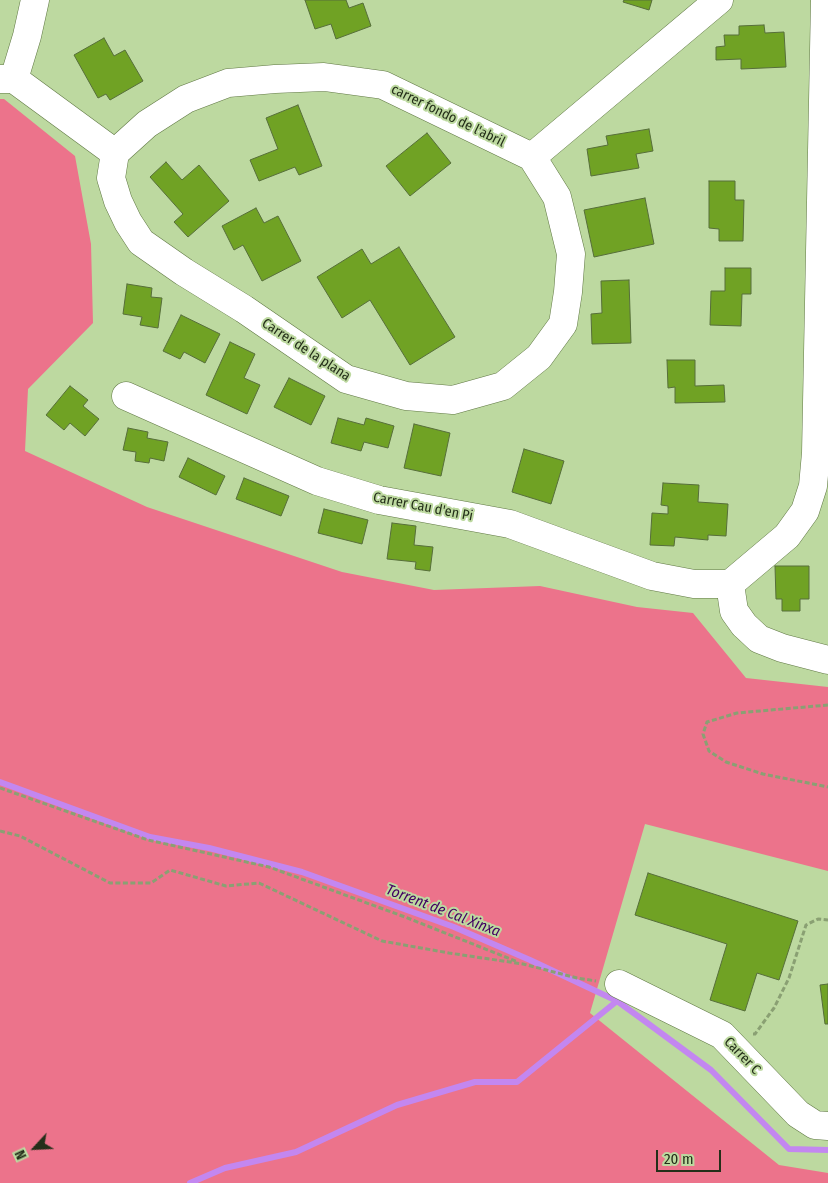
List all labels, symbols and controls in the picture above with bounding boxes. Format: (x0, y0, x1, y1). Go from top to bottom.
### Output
street label: carrer fondo de l'abril (388, 81, 508, 151)
street label: Carrer de la plana (259, 315, 353, 385)
street label: Carrer Cau d'en Pi (372, 489, 474, 525)
water label: Torrent de Cal Xinxa (383, 881, 503, 941)
street label: Carrer C (720, 1034, 764, 1078)
north arrow (10, 1123, 60, 1173)
scale bar (658, 1140, 723, 1172)
text: N (11, 1147, 30, 1162)
text: 20 m (664, 1150, 694, 1168)

